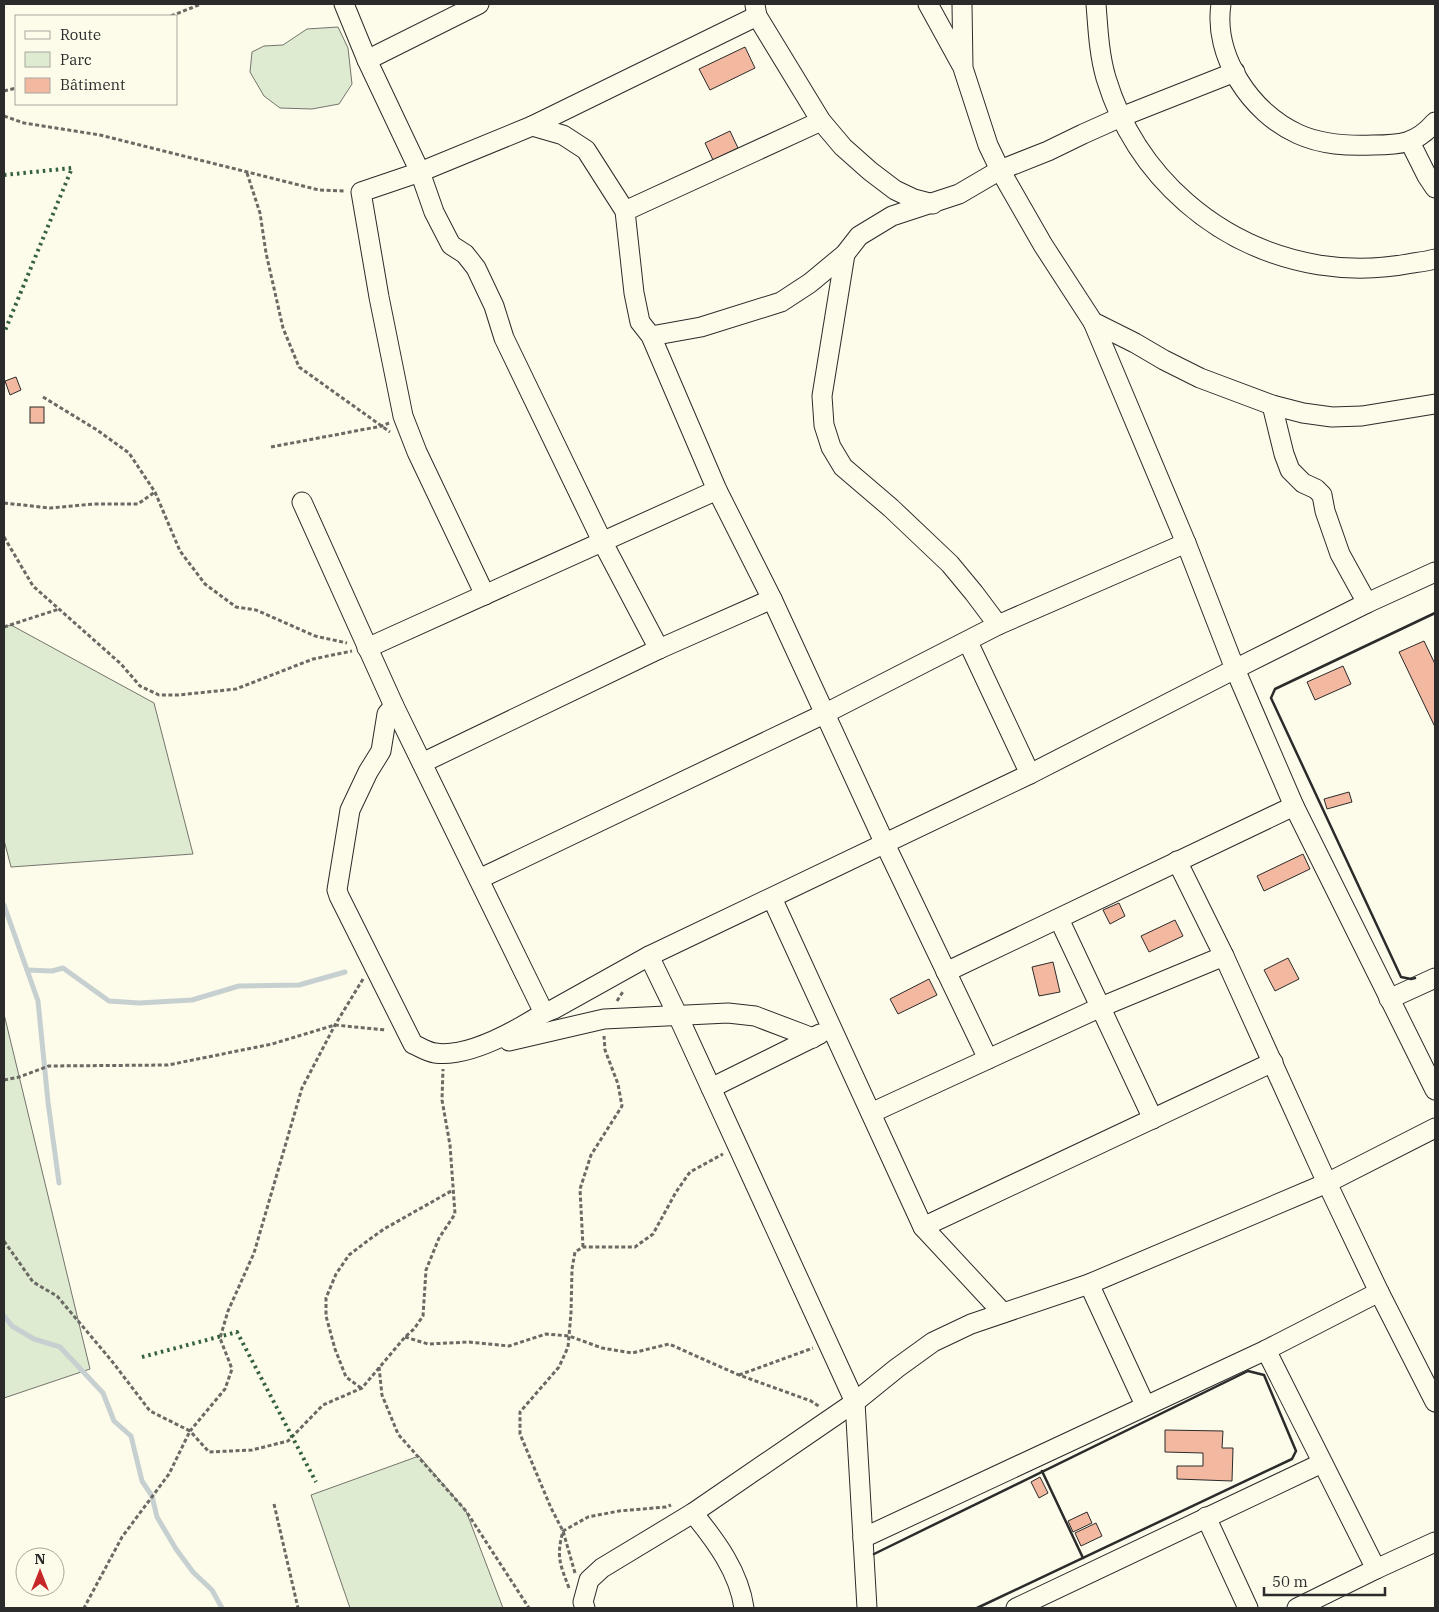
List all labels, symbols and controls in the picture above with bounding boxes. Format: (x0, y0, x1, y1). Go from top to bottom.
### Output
legend (15, 15, 178, 105)
text: Route (60, 25, 101, 44)
text: Parc (60, 50, 92, 69)
text: Bâtiment (60, 75, 125, 94)
north arrow (15, 1547, 65, 1597)
text: N (34, 1550, 46, 1568)
scale bar (1264, 1564, 1385, 1596)
text: 50 m (1272, 1572, 1308, 1591)

